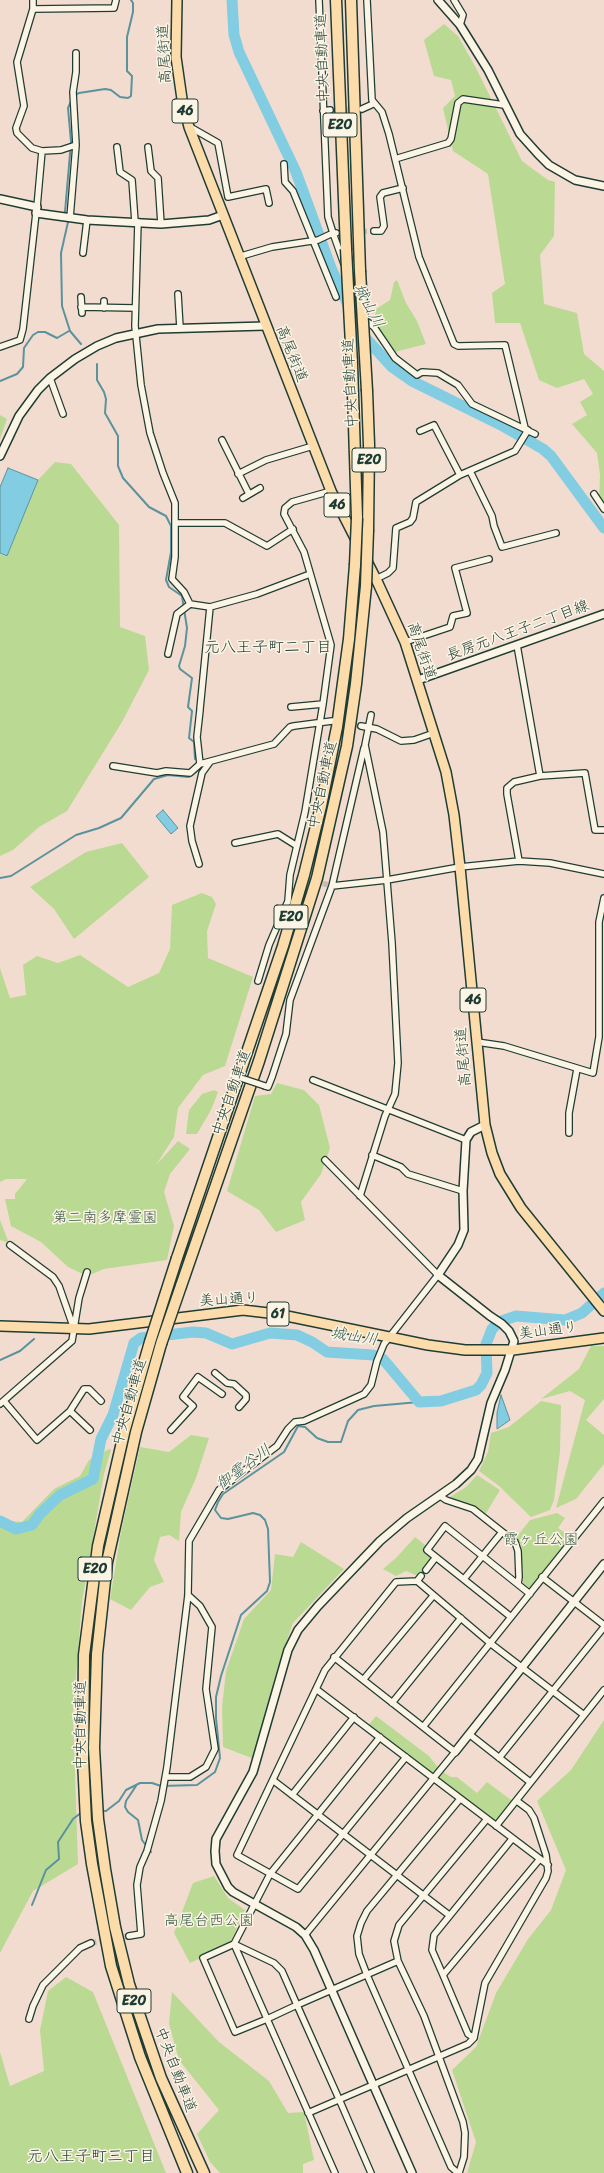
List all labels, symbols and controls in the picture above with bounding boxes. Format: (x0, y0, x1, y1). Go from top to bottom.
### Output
street label: 中央自動車道 (312, 13, 334, 103)
street label: 高尾街道 (154, 24, 176, 84)
road number: 46 (172, 99, 198, 123)
road number: E20 (323, 113, 357, 137)
water label: 城山川 (348, 280, 388, 332)
street label: 高尾街道 (271, 323, 311, 385)
street label: 中央自動車道 (340, 338, 362, 428)
road number: E20 (352, 448, 386, 472)
road number: 46 (324, 493, 350, 517)
street label: 長房元八王子二丁目線 (444, 597, 592, 665)
street label: 高尾街道 (403, 620, 439, 682)
district label: 元八王子町二丁目 (204, 638, 332, 658)
street label: 中央自動車道 (305, 739, 341, 831)
road number: E20 (274, 905, 308, 929)
road number: 46 (460, 988, 486, 1012)
street label: 高尾街道 (452, 1026, 476, 1088)
street label: 中央自動車道 (209, 1048, 255, 1138)
park label: 第二南多摩霊園 (53, 1209, 157, 1227)
street label: 美山通り (199, 1289, 259, 1311)
road number: 61 (267, 1302, 289, 1326)
street label: 美山通り (517, 1318, 579, 1344)
water label: 城山川 (329, 1324, 379, 1350)
street label: 中央自動車道 (109, 1356, 151, 1448)
water label: 御霊谷川 (213, 1441, 275, 1495)
park label: 霞ヶ丘公園 (504, 1531, 578, 1549)
road number: E20 (78, 1557, 112, 1581)
street label: 中央自動車道 (72, 1680, 90, 1770)
park label: 高尾台西公園 (164, 1912, 254, 1930)
road number: E20 (117, 1989, 151, 2013)
street label: 中央自動車道 (150, 2025, 200, 2115)
district label: 元八王子町三丁目 (27, 2147, 155, 2167)

